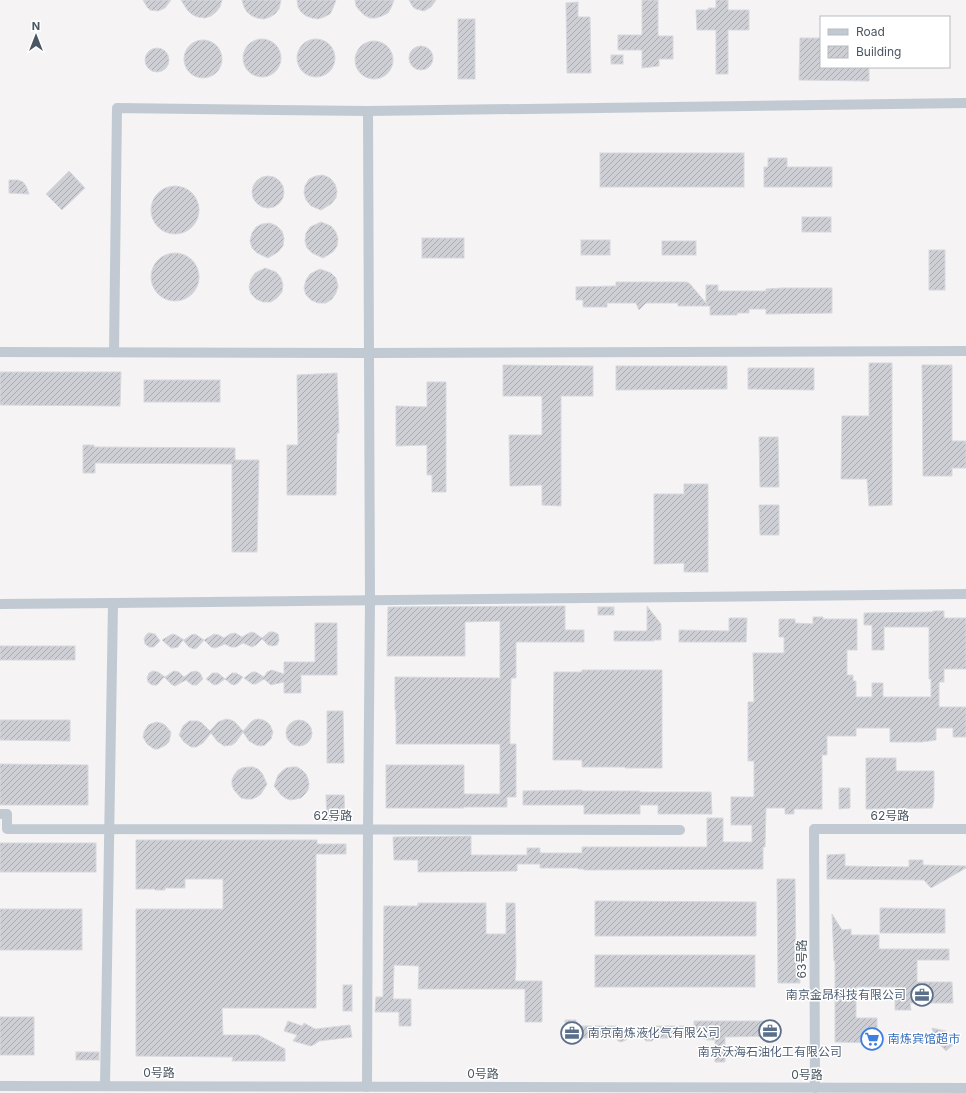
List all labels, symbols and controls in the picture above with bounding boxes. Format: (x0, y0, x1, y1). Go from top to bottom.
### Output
north arrow (16, 16, 56, 56)
legend (820, 16, 950, 68)
text: N (32, 19, 40, 33)
text: Road (856, 24, 885, 39)
text: Building (856, 44, 901, 59)
street label: 62号路 (314, 808, 352, 823)
street label: 62号路 (871, 808, 909, 823)
street label: 63号路 (794, 940, 809, 978)
office icon: 南京金昂科技有限公司 (909, 982, 935, 1008)
place label: 南京金昂科技有限公司 (786, 987, 906, 1002)
office icon: 南京沃海石油化工有限公司 (757, 1018, 783, 1044)
office icon: 南京南炼液化气有限公司 (559, 1020, 585, 1046)
place label: 南京南炼液化气有限公司 (588, 1025, 720, 1040)
supermarket icon: 南炼宾馆超市 (859, 1026, 885, 1052)
place label: 南炼宾馆超市 (888, 1031, 960, 1046)
place label: 南京沃海石油化工有限公司 (698, 1044, 842, 1059)
street label: 0号路 (143, 1065, 175, 1080)
street label: 0号路 (467, 1066, 499, 1081)
street label: 0号路 (791, 1067, 823, 1082)

